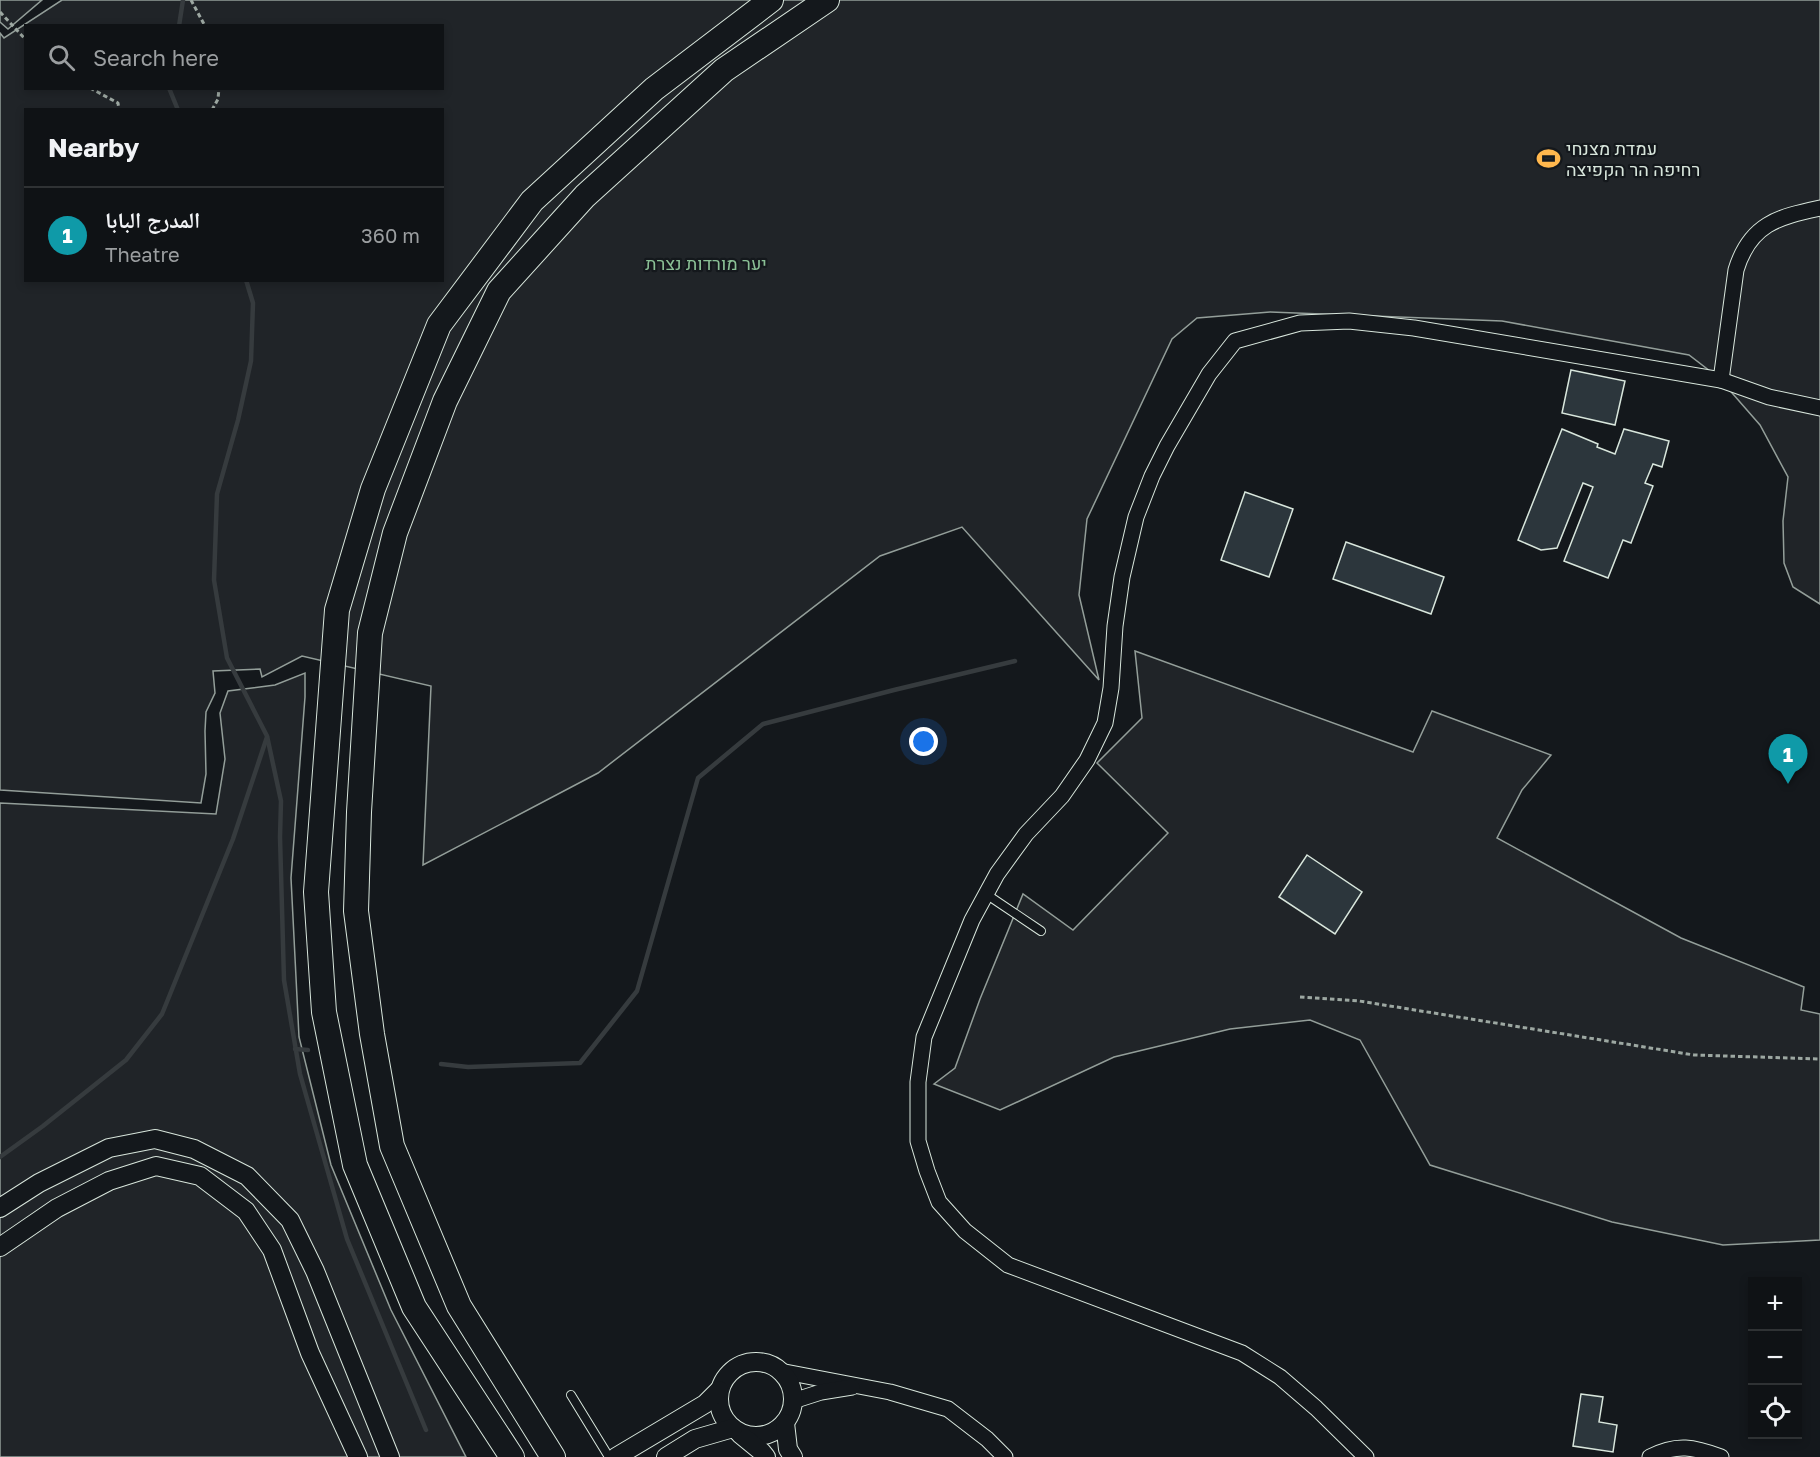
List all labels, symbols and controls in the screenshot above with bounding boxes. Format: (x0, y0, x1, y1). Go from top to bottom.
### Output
search box (24, 24, 444, 90)
icon: search (45, 41, 78, 74)
text: Search here (93, 44, 219, 71)
text: Nearby (48, 132, 139, 163)
place label: עמדת מצנחי רחיפה הר הקפיצה (1566, 137, 1700, 180)
sports icon: עמדת מצנחי רחיפה הר הקפיצה (1535, 146, 1561, 172)
text: المدرج البابا (105, 206, 200, 233)
text: 1 (62, 223, 73, 247)
text: 360 m (361, 223, 420, 247)
text: Theatre (105, 242, 180, 266)
park label: יער מורדות נצרת (645, 252, 767, 274)
your location (909, 727, 938, 756)
pin: 1 (1768, 734, 1808, 784)
map controls (1748, 1277, 1802, 1439)
button: + (1748, 1277, 1802, 1331)
button: − (1748, 1331, 1802, 1385)
button: locate (1748, 1385, 1802, 1439)

